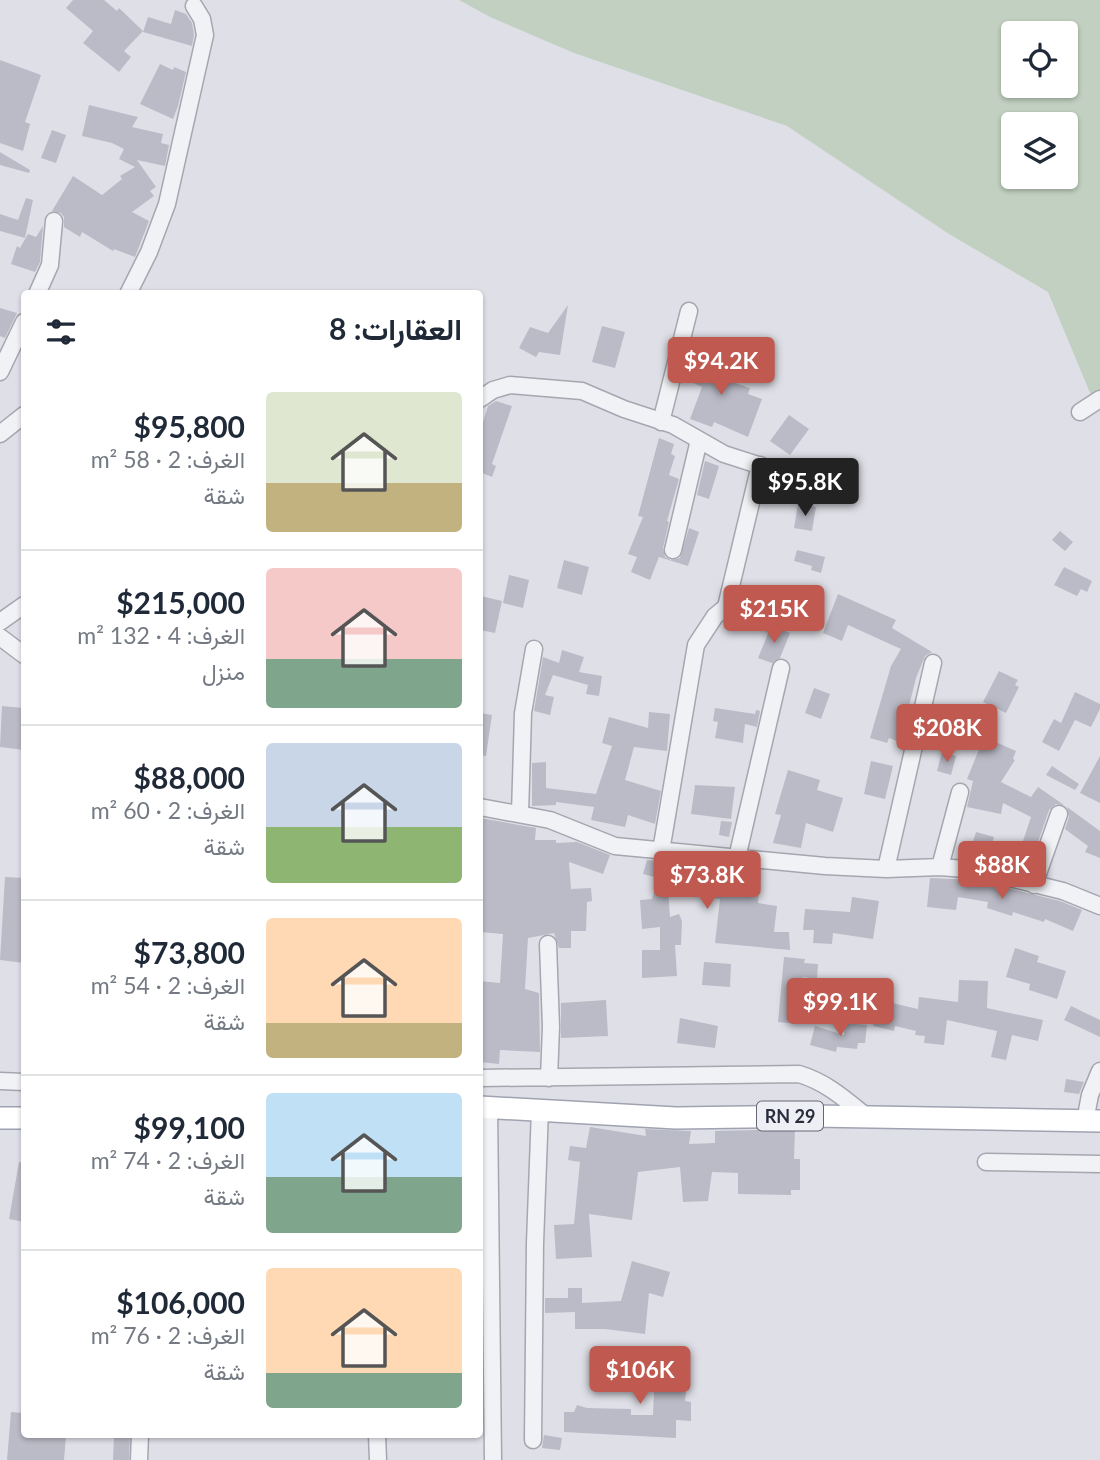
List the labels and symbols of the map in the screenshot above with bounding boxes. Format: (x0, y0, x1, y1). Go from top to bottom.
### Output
pin: $94.2K (664, 338, 778, 397)
pin: $95.8K (748, 458, 862, 518)
pin: $215K (725, 586, 823, 645)
pin: $208K (898, 704, 996, 764)
pin: $88K (961, 842, 1043, 901)
pin: $73.8K (650, 852, 764, 911)
pin: $99.1K (783, 978, 897, 1038)
road number: RN 29 (757, 1101, 823, 1130)
pin: $106K (591, 1346, 689, 1406)

